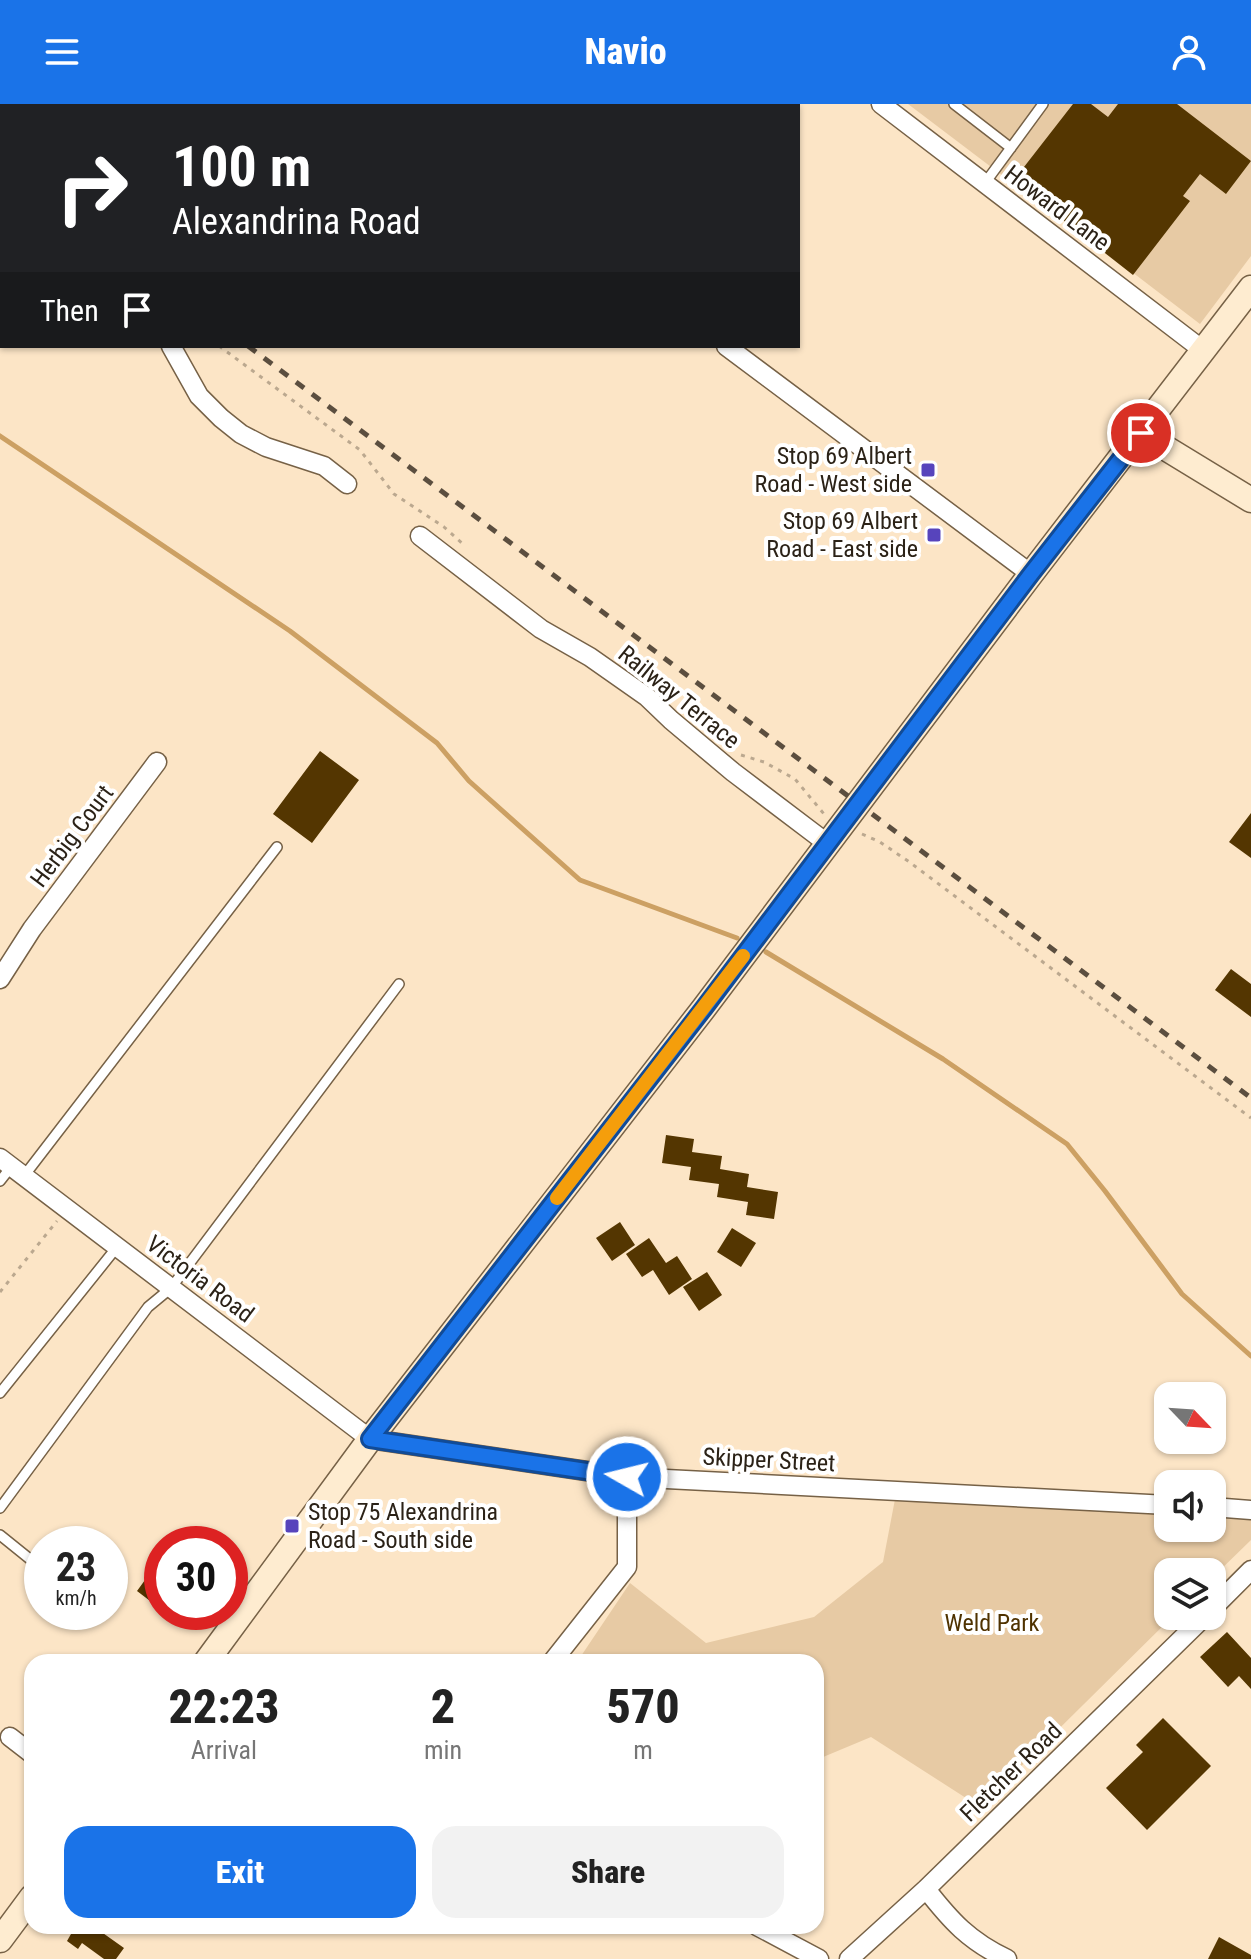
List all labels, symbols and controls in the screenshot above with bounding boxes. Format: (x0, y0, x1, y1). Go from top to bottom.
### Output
icon: menu (40, 30, 84, 74)
icon: person (1167, 30, 1211, 74)
text: Navio (584, 31, 667, 73)
text: 100 m (172, 134, 311, 200)
icon: right (40, 136, 144, 240)
street label: Howard Lane (999, 159, 1115, 257)
text: Alexandrina Road (172, 201, 421, 243)
icon: arrive (115, 288, 159, 332)
text: Then (40, 293, 99, 328)
pin (1107, 399, 1175, 467)
icon: arrive (1119, 411, 1163, 455)
place label: Stop 69 Albert Road - West side (755, 442, 912, 498)
marker: Stop 69 Albert Road - West side (919, 461, 937, 479)
place label: Stop 69 Albert Road - East side (766, 507, 918, 563)
marker: Stop 69 Albert Road - East side (925, 526, 943, 544)
street label: Railway Terrace (613, 640, 745, 754)
street label: Herbig Court (25, 780, 119, 892)
street label: Victoria Road (141, 1230, 259, 1328)
north arrow (1154, 1382, 1226, 1454)
map controls (1154, 1382, 1226, 1630)
position arrow (585, 1435, 669, 1519)
street label: Skipper Street (702, 1443, 836, 1477)
button: sound (1154, 1470, 1226, 1542)
place label: Stop 75 Alexandrina Road - South side (308, 1498, 498, 1554)
marker: Stop 75 Alexandrina Road - South side (283, 1517, 301, 1535)
speed limit sign: 30 (144, 1526, 248, 1630)
text: 23 (56, 1544, 96, 1591)
button: layers (1154, 1558, 1226, 1630)
text: km/h (55, 1586, 97, 1610)
park label: Weld Park (945, 1609, 1040, 1637)
text: 22:23 (168, 1678, 280, 1735)
text: 2 (431, 1678, 455, 1735)
text: 570 (606, 1678, 680, 1735)
street label: Fletcher Road (954, 1717, 1068, 1827)
text: Arrival (191, 1735, 257, 1765)
text: min (424, 1735, 462, 1765)
text: m (633, 1735, 653, 1765)
button: Exit (64, 1826, 416, 1918)
button: Share (432, 1826, 784, 1918)

